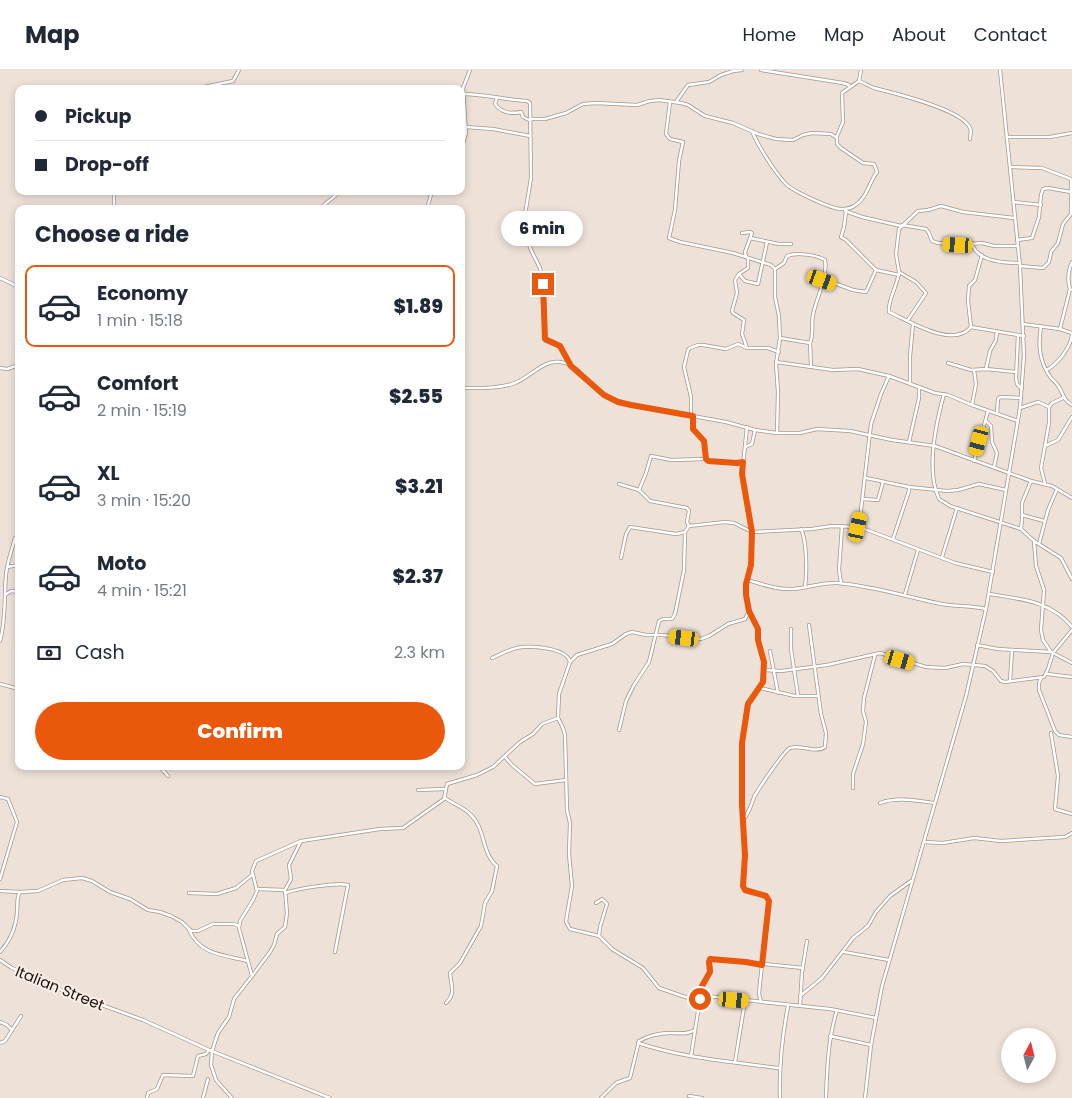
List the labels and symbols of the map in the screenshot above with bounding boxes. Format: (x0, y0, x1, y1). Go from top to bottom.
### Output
callout: 6 min (502, 212, 584, 246)
car (942, 237, 973, 253)
car (805, 268, 838, 292)
route end (532, 273, 554, 295)
car (967, 425, 990, 457)
car (847, 511, 868, 543)
car (668, 629, 699, 647)
car (883, 649, 916, 671)
street label: Italian Street (12, 961, 108, 1015)
route start (689, 988, 711, 1010)
car (718, 991, 749, 1009)
north arrow (1001, 1028, 1056, 1082)

